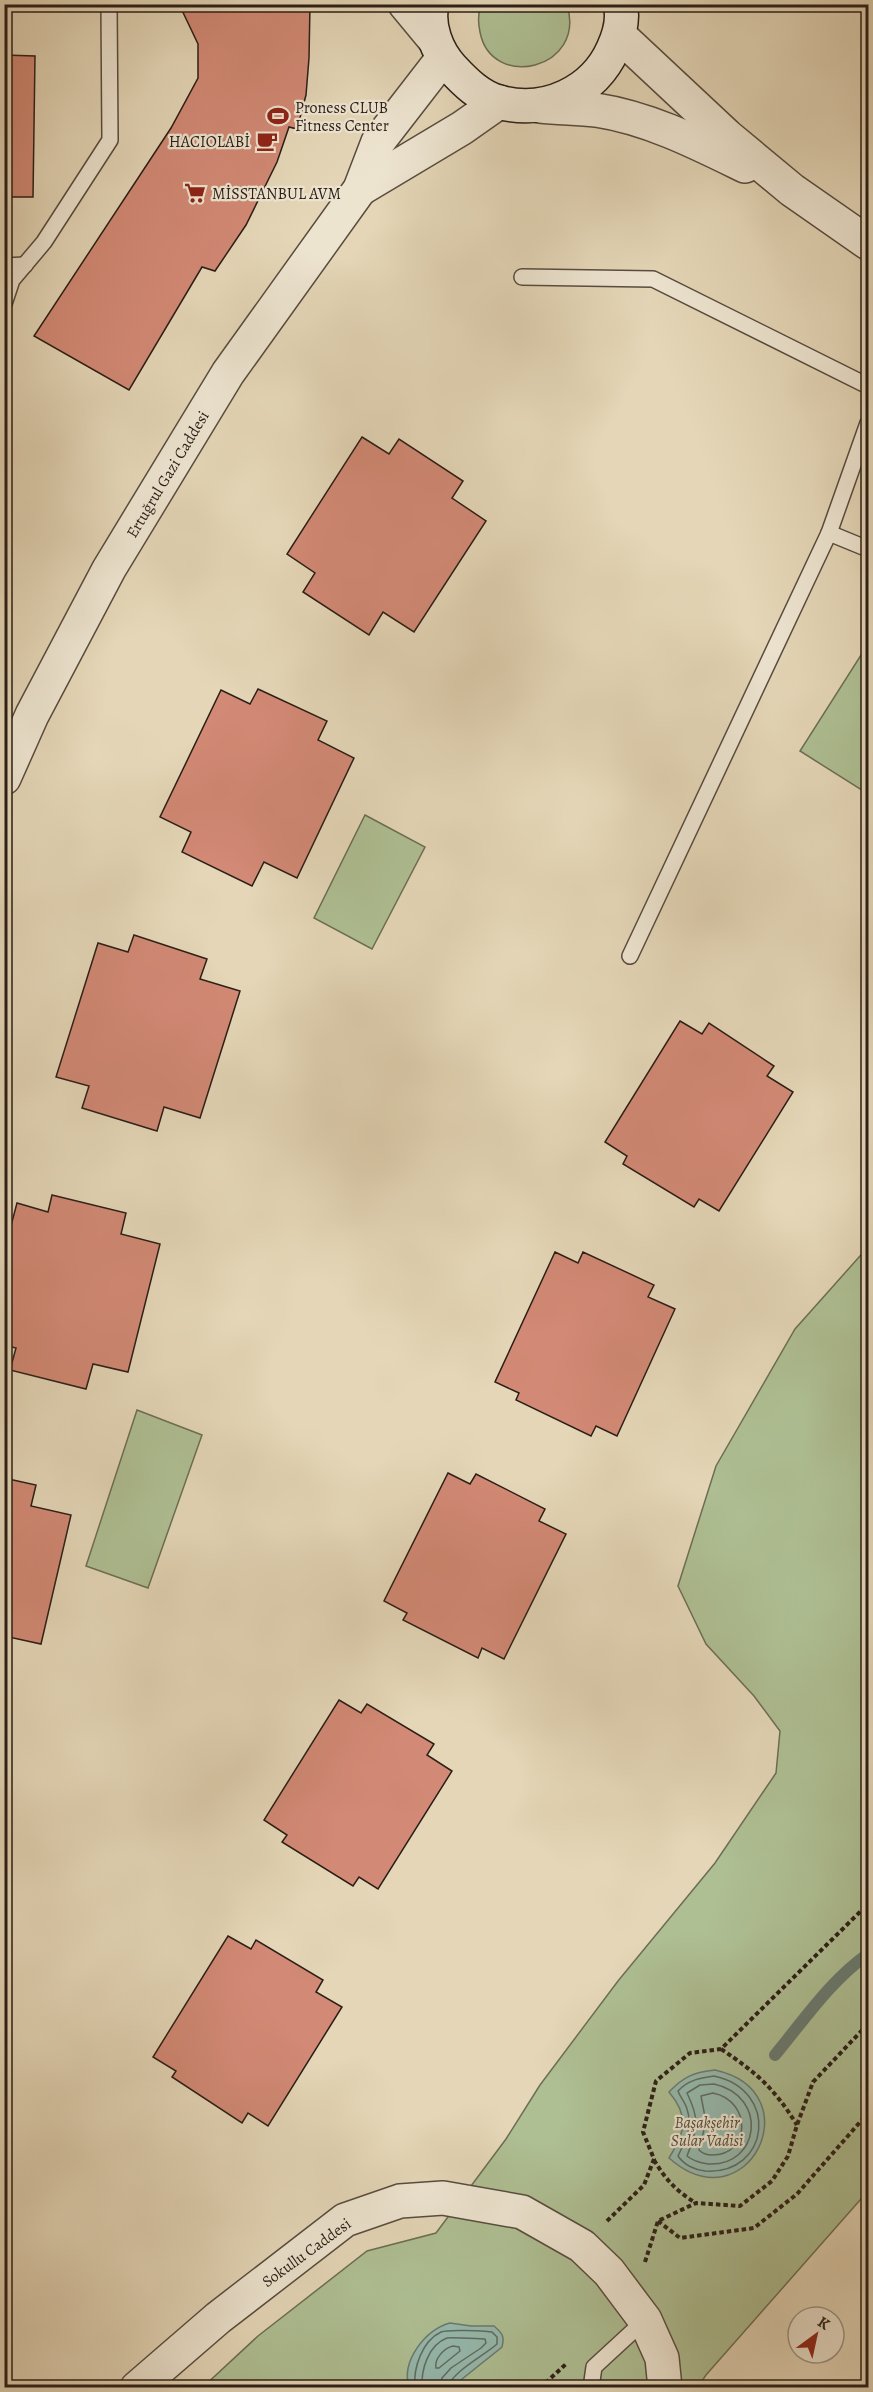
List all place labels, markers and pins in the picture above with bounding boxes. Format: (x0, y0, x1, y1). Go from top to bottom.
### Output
place label: Proness CLUB Fitness Center (295, 97, 389, 137)
sports icon: Proness CLUB Fitness Center (266, 104, 290, 128)
cafe icon: HACIOLABİ (255, 129, 279, 153)
place label: HACIOLABİ (169, 131, 250, 153)
supermarket icon: MİSSTANBUL AVM (183, 181, 207, 205)
place label: MİSSTANBUL AVM (212, 183, 341, 205)

